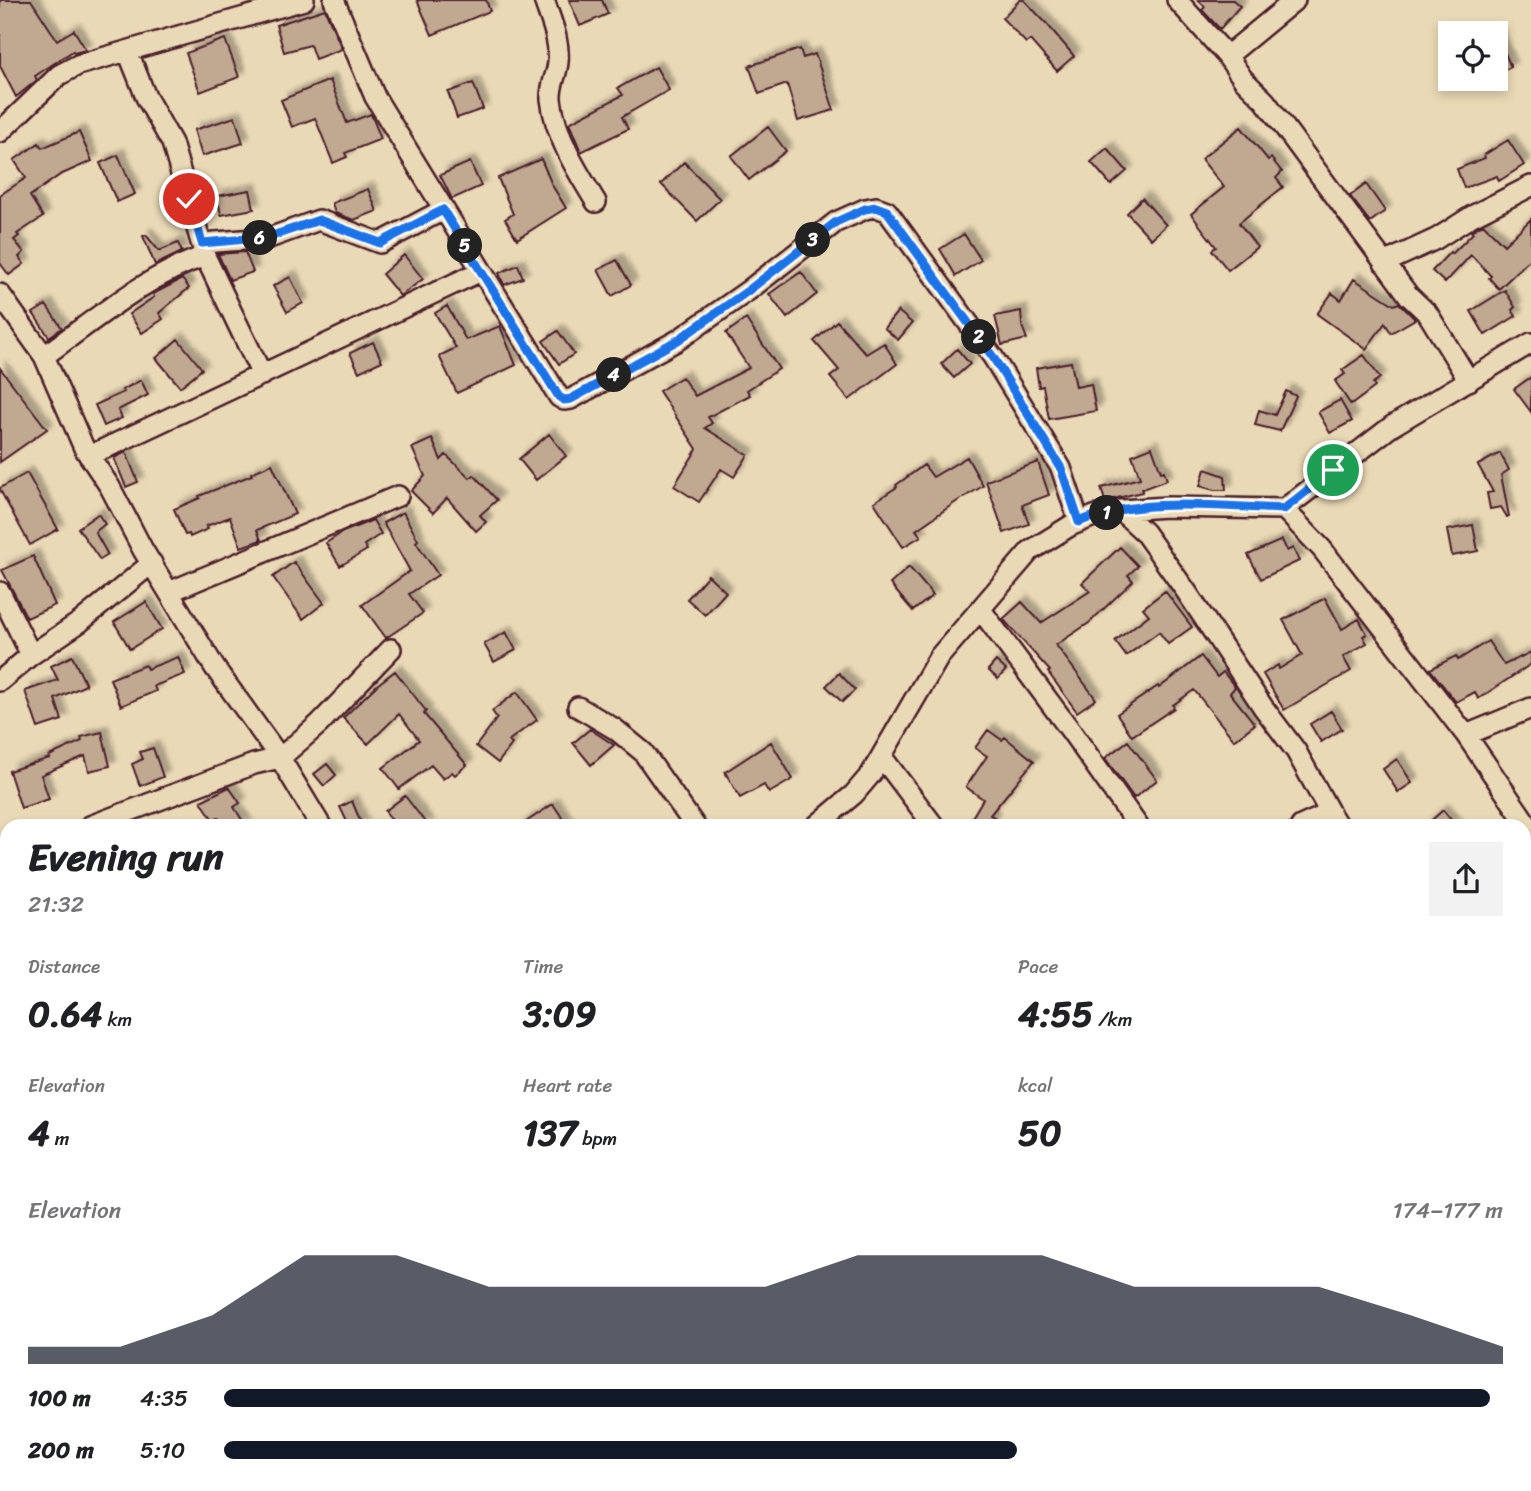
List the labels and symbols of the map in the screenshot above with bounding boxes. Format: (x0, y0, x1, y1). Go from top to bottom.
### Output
pin (159, 169, 219, 229)
pin: 6 (243, 220, 278, 256)
pin: 3 (796, 222, 830, 258)
pin: 5 (448, 229, 482, 264)
pin: 2 (962, 320, 996, 354)
pin: 4 (596, 358, 632, 392)
pin (1303, 440, 1363, 500)
pin: 1 (1090, 496, 1124, 530)

